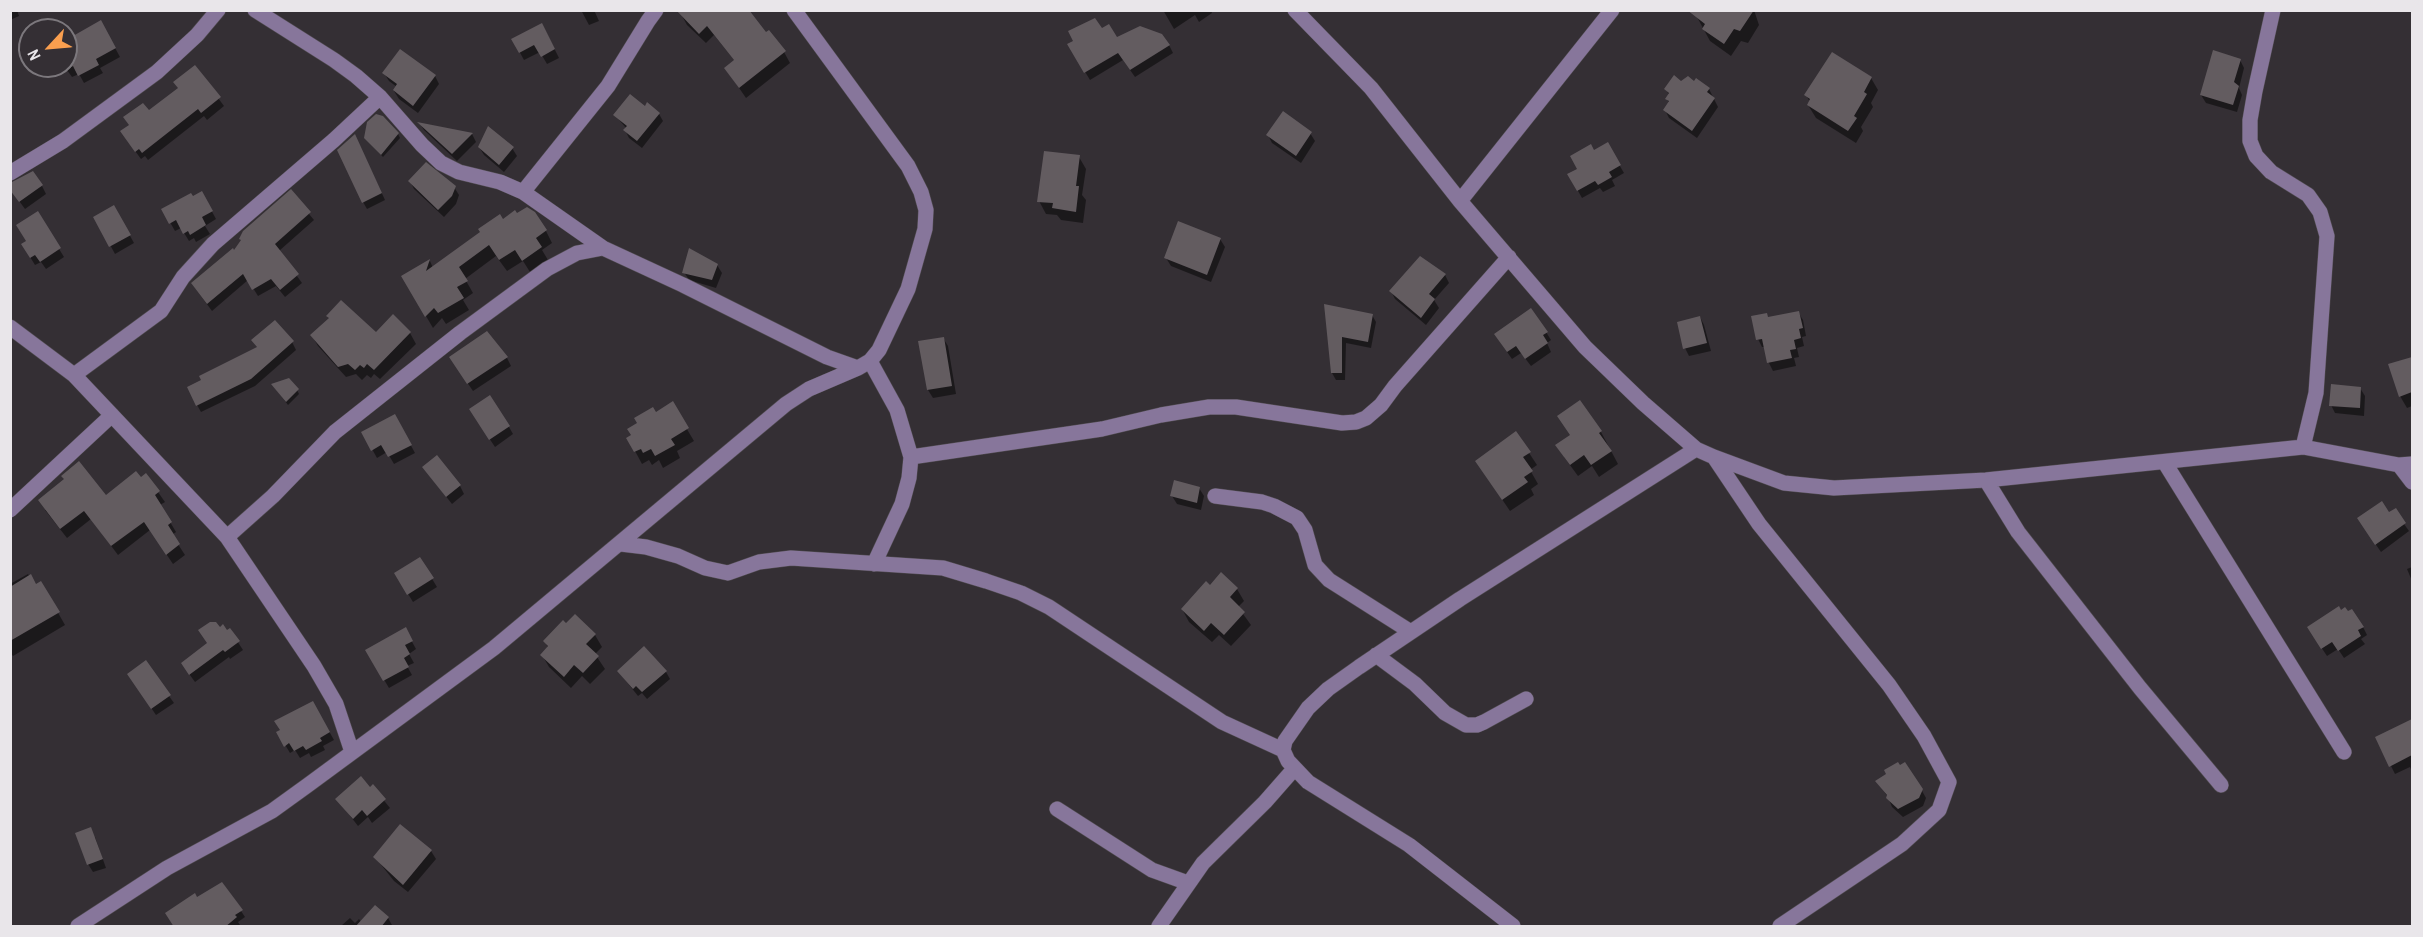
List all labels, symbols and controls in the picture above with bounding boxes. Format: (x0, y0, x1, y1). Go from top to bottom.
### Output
north arrow (18, 18, 78, 78)
text: N (22, 46, 46, 64)

